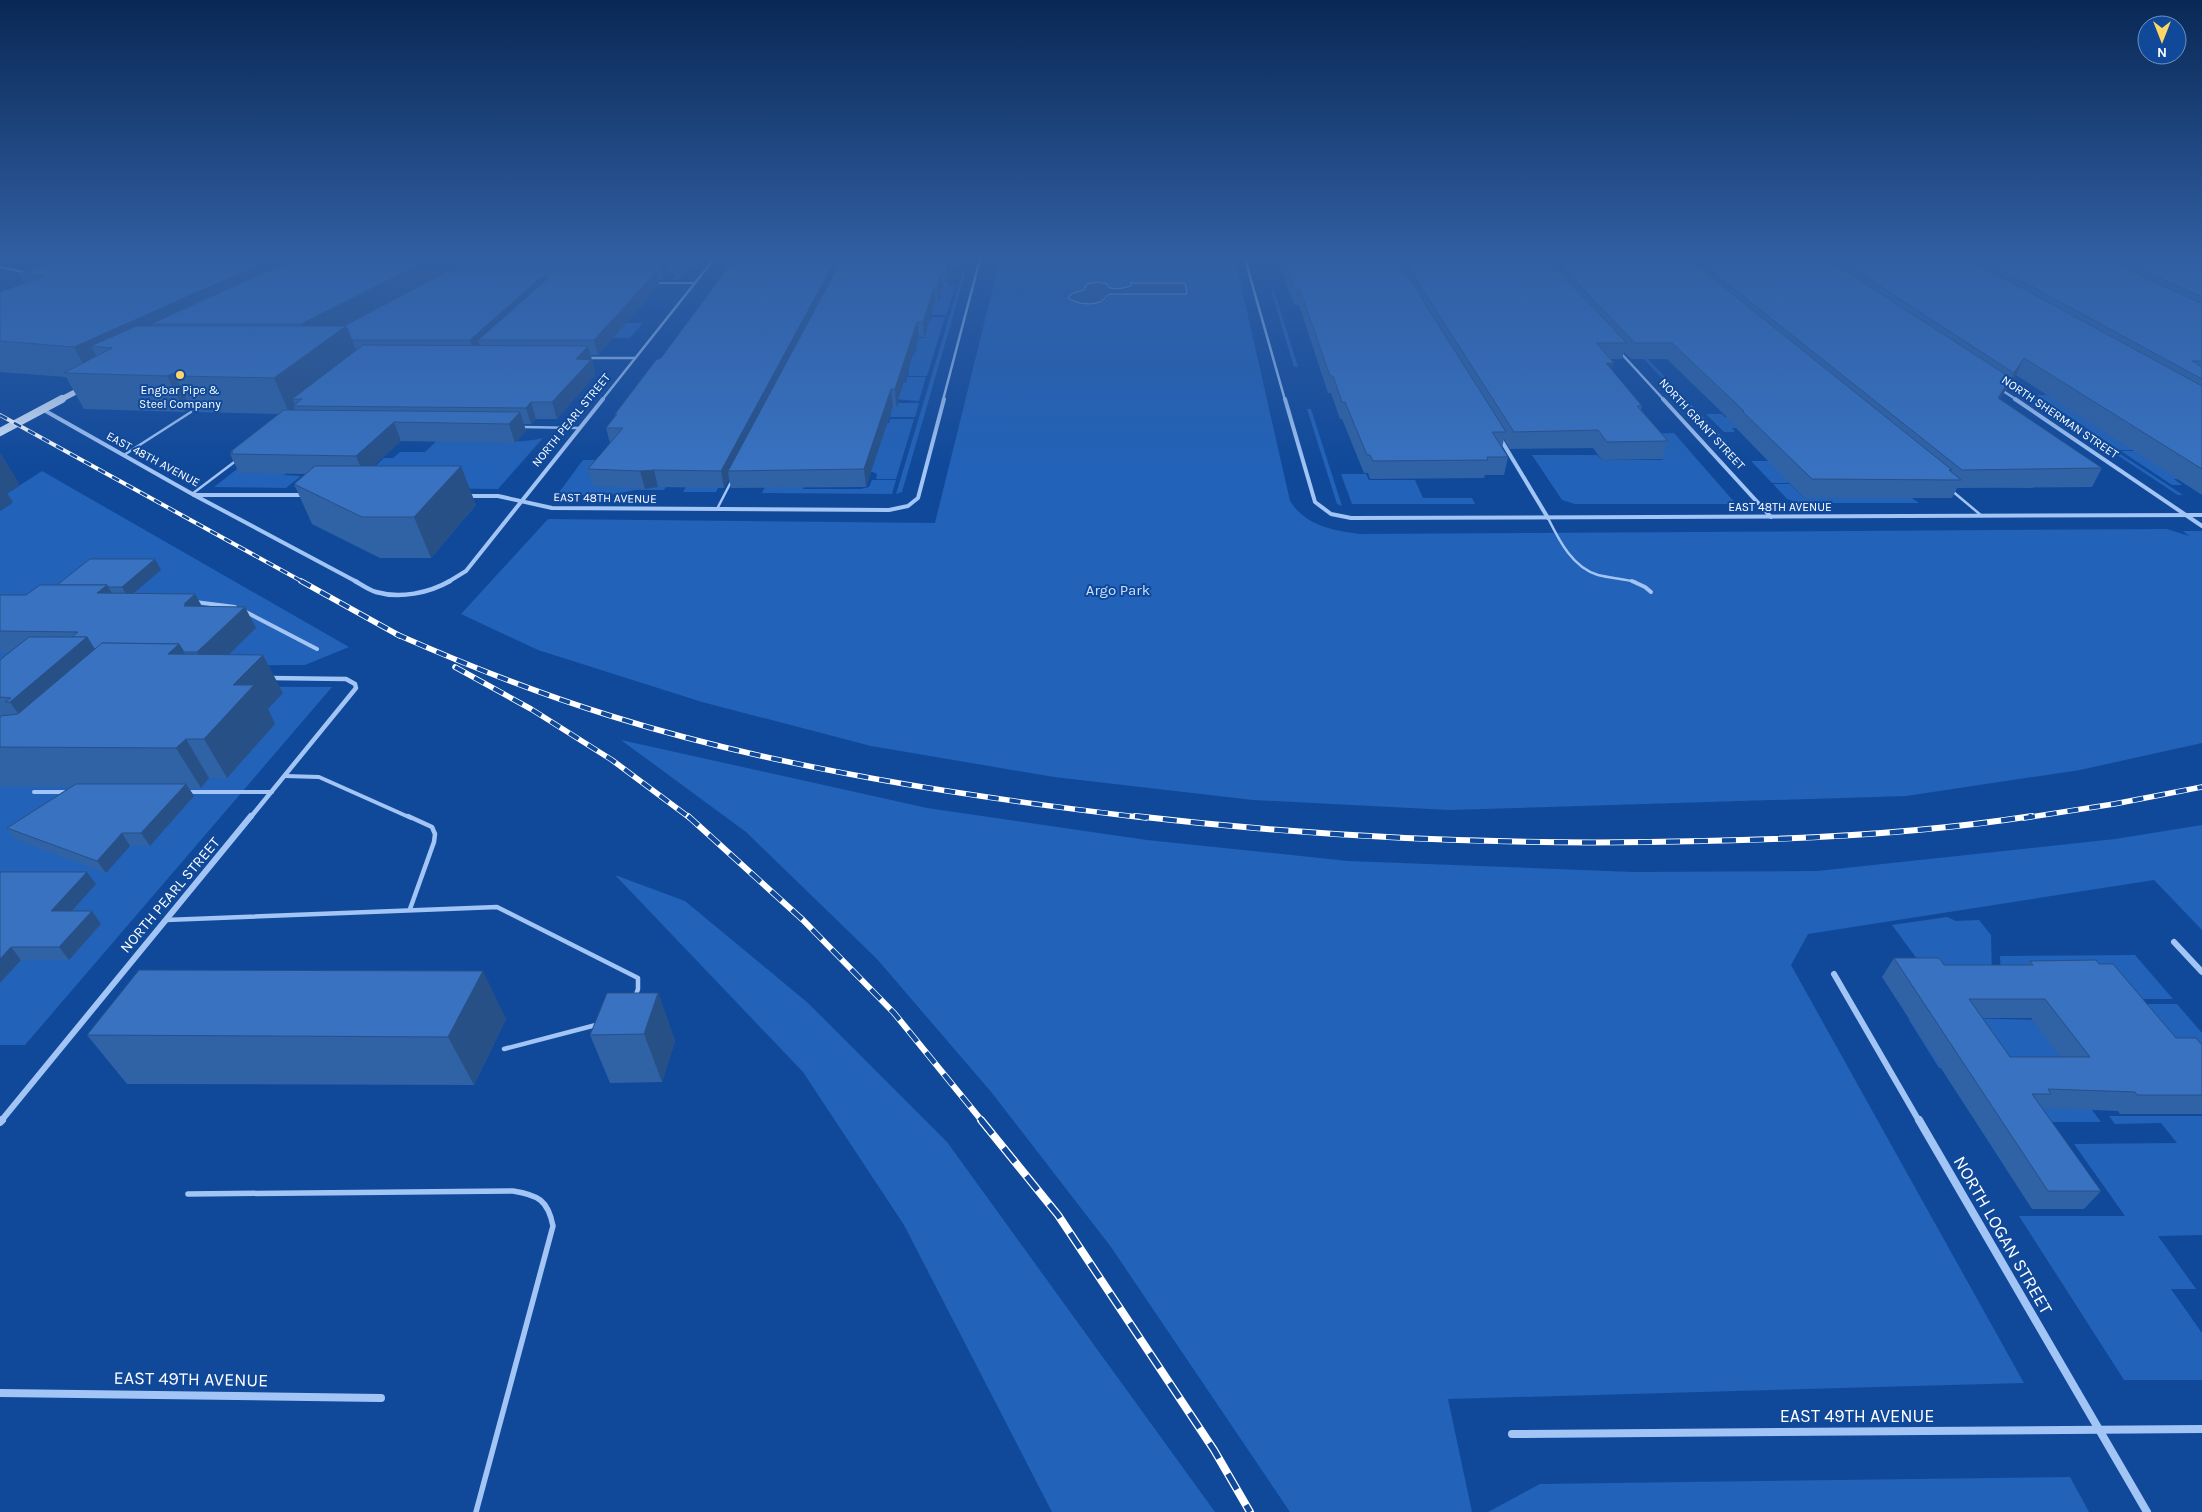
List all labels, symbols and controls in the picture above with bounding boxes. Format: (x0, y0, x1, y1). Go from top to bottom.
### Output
north arrow (2137, 15, 2187, 65)
text: N (2157, 44, 2167, 61)
marker: Engbar Pipe & Steel Company (174, 369, 186, 381)
street label: NORTH PEARL STREET (529, 370, 613, 470)
street label: NORTH SHERMAN STREET (1999, 373, 2121, 461)
street label: NORTH GRANT STREET (1656, 376, 1748, 472)
place label: Engbar Pipe & Steel Company (139, 383, 221, 411)
street label: EAST 48TH AVENUE (104, 429, 202, 489)
street label: EAST 48TH AVENUE (553, 490, 657, 506)
street label: EAST 48TH AVENUE (1728, 500, 1832, 514)
park label: Argo Park (1086, 581, 1150, 599)
street label: NORTH PEARL STREET (116, 833, 224, 957)
street label: NORTH LOGAN STREET (1949, 1152, 2057, 1318)
street label: EAST 49TH AVENUE (113, 1367, 269, 1391)
street label: EAST 49TH AVENUE (1780, 1405, 1934, 1427)

